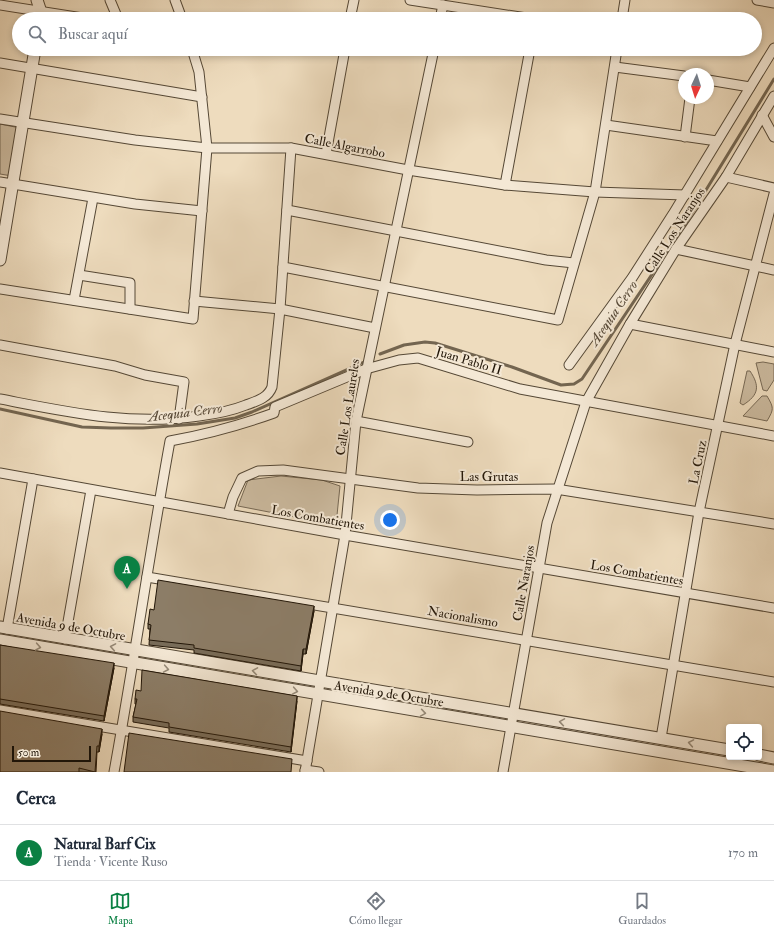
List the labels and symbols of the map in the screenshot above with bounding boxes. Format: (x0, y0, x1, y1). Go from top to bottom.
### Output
north arrow (678, 68, 714, 104)
street label: Calle Algarrobo (303, 130, 386, 162)
street label: Calle Los Naranjos (641, 184, 709, 277)
water label: Acequia Cerro (584, 277, 641, 351)
street label: Juan Pablo II (433, 343, 504, 379)
street label: Calle Los Laureles (332, 357, 364, 457)
water label: Acequia Cerro (145, 399, 223, 426)
street label: La Cruz (685, 438, 711, 486)
street label: Las Grutas (460, 469, 519, 485)
street label: Los Combatientes (270, 502, 366, 534)
your location (380, 510, 400, 530)
street label: Calle Naranjos (509, 543, 539, 622)
pin: A (114, 556, 140, 589)
street label: Los Combatientes (589, 557, 685, 589)
street label: Nacionalismo (426, 603, 499, 631)
street label: Avenida 9 de Octubre (14, 609, 127, 645)
one-way arrow (35, 642, 42, 651)
one-way arrow (109, 643, 116, 652)
one-way arrow (163, 665, 170, 673)
one-way arrow (251, 667, 258, 676)
street label: Avenida 9 de Octubre (332, 677, 445, 711)
one-way arrow (292, 687, 298, 695)
one-way arrow (420, 708, 426, 716)
one-way arrow (559, 718, 565, 727)
one-way arrow (687, 739, 694, 748)
scale bar (12, 744, 91, 763)

